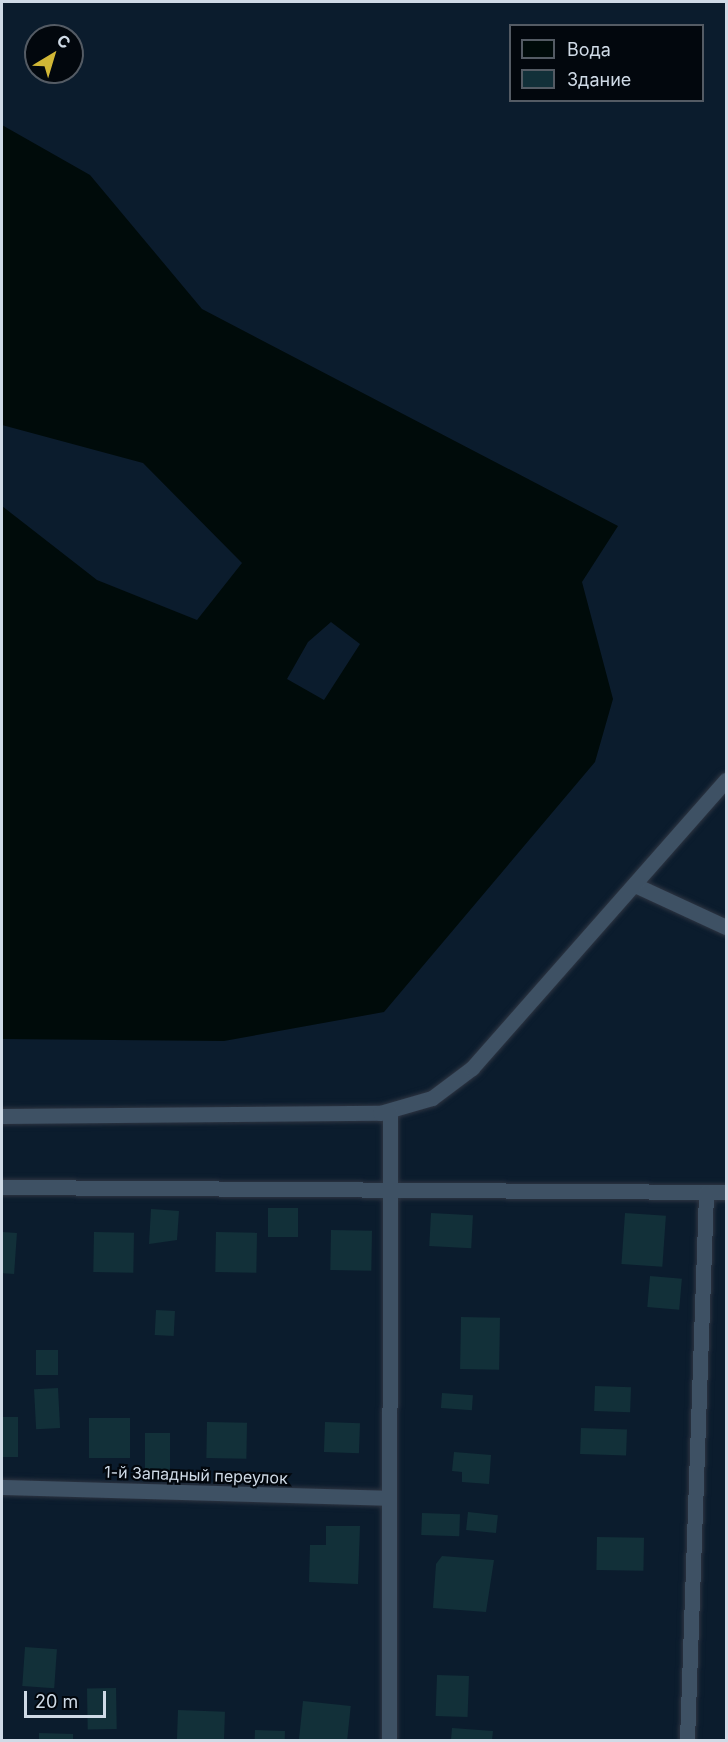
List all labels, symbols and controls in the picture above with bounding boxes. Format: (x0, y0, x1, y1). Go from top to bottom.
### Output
north arrow (24, 24, 84, 84)
legend (509, 24, 704, 102)
text: С (53, 30, 75, 53)
text: Вода (567, 39, 611, 60)
text: Здание (567, 69, 631, 90)
street label: 1-й Западный переулок (104, 1462, 288, 1488)
scale bar (27, 1679, 110, 1717)
text: 20 m (35, 1691, 78, 1712)

